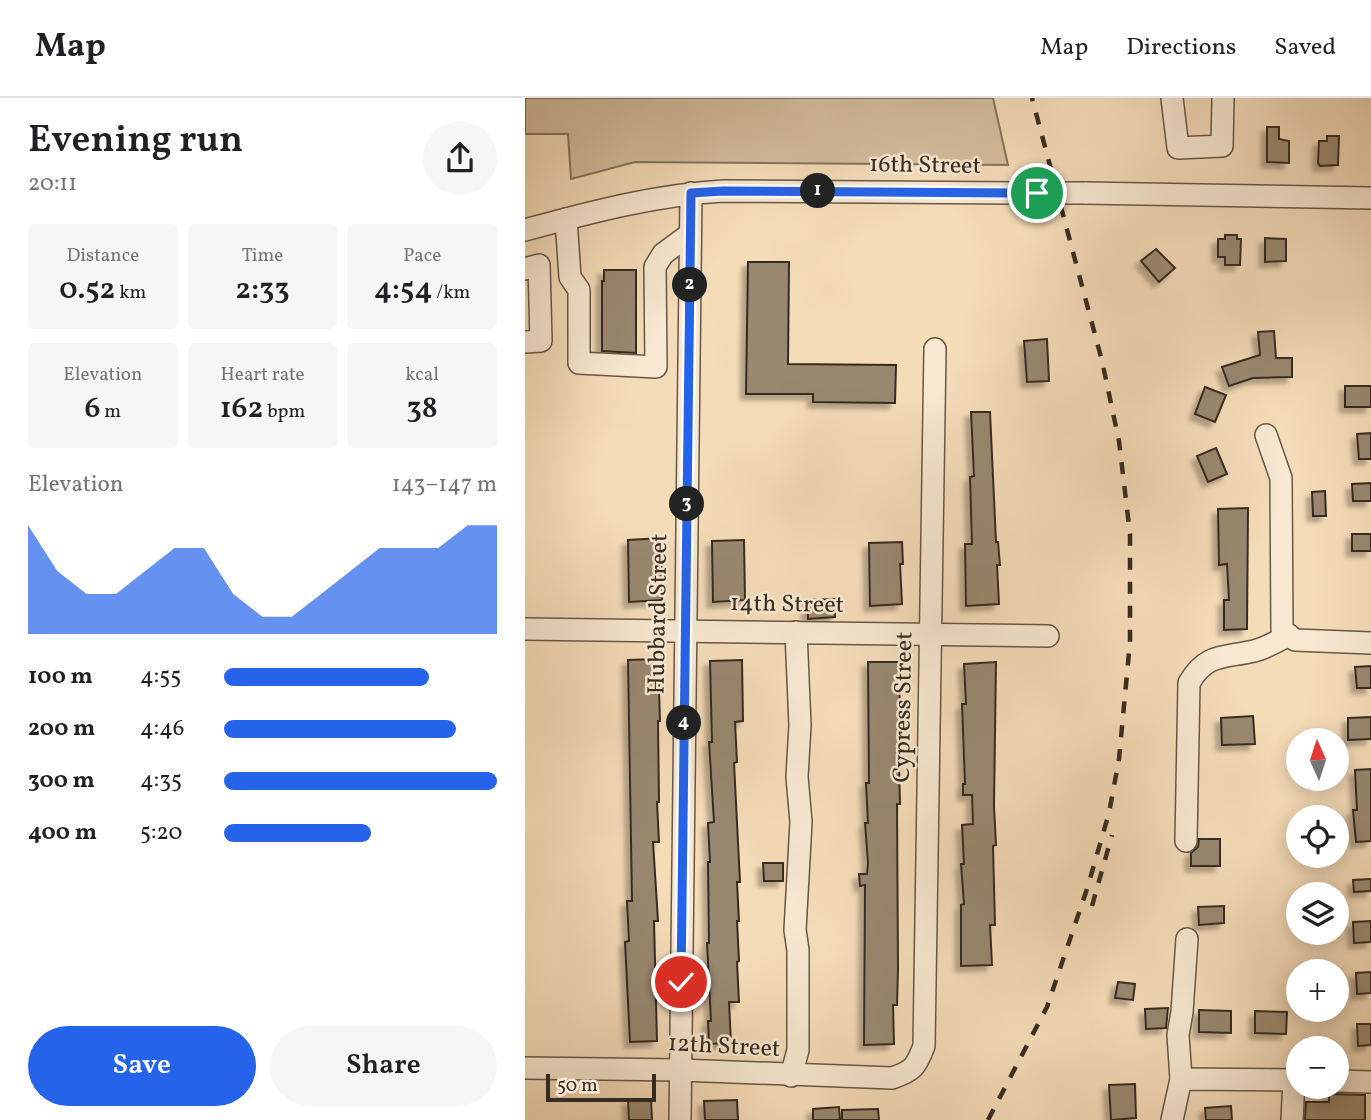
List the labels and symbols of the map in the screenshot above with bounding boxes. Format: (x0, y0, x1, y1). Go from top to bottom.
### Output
street label: 16th Street (869, 148, 981, 184)
pin (1007, 163, 1067, 223)
pin: 1 (801, 174, 835, 208)
pin: 2 (673, 268, 707, 302)
pin: 3 (669, 486, 705, 522)
street label: Hubbard Street (641, 533, 677, 695)
street label: 14th Street (730, 587, 844, 623)
street label: Cypress Street (886, 631, 922, 783)
pin: 4 (667, 706, 701, 740)
north arrow (1286, 728, 1349, 791)
pin (651, 952, 711, 1012)
street label: 12th Street (667, 1027, 781, 1067)
scale bar (546, 1071, 656, 1103)

